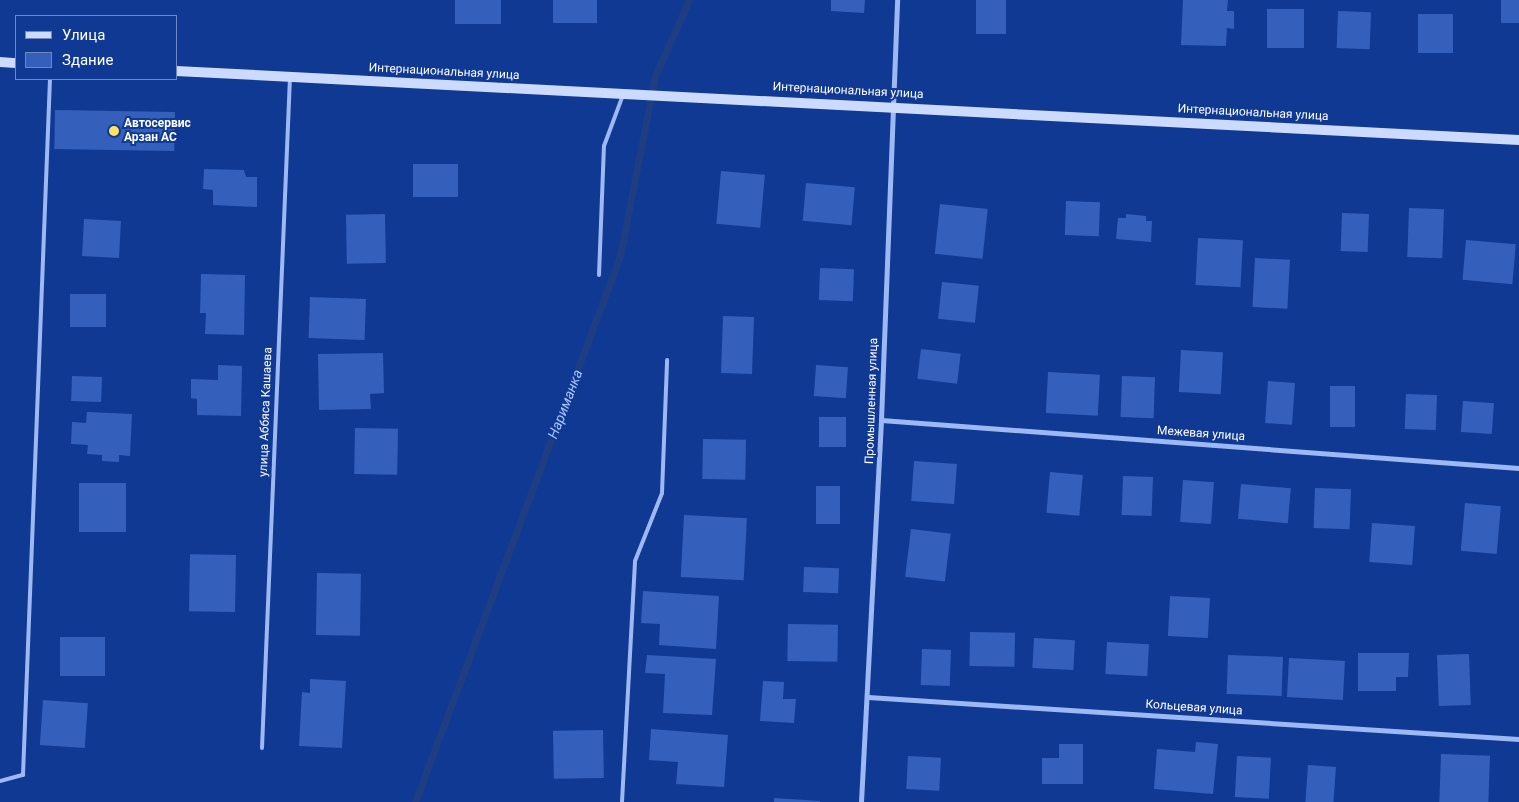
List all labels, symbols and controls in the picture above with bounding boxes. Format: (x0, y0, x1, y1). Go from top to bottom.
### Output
legend (15, 15, 178, 80)
text: Улица (62, 26, 105, 44)
text: Здание (62, 51, 113, 69)
street label: Интернациональная улица (368, 61, 520, 83)
street label: Интернациональная улица (772, 80, 924, 102)
street label: Интернациональная улица (1177, 102, 1329, 124)
place label: Автосервис Арзан АС (124, 117, 191, 145)
marker: Автосервис Арзан АС (108, 125, 120, 137)
street label: Промышленная улица (863, 338, 881, 464)
street label: улица Аббяса Кашаева (257, 347, 275, 477)
water label: Нариманка (544, 367, 586, 441)
street label: Межевая улица (1157, 424, 1245, 444)
street label: Кольцевая улица (1145, 697, 1243, 719)

